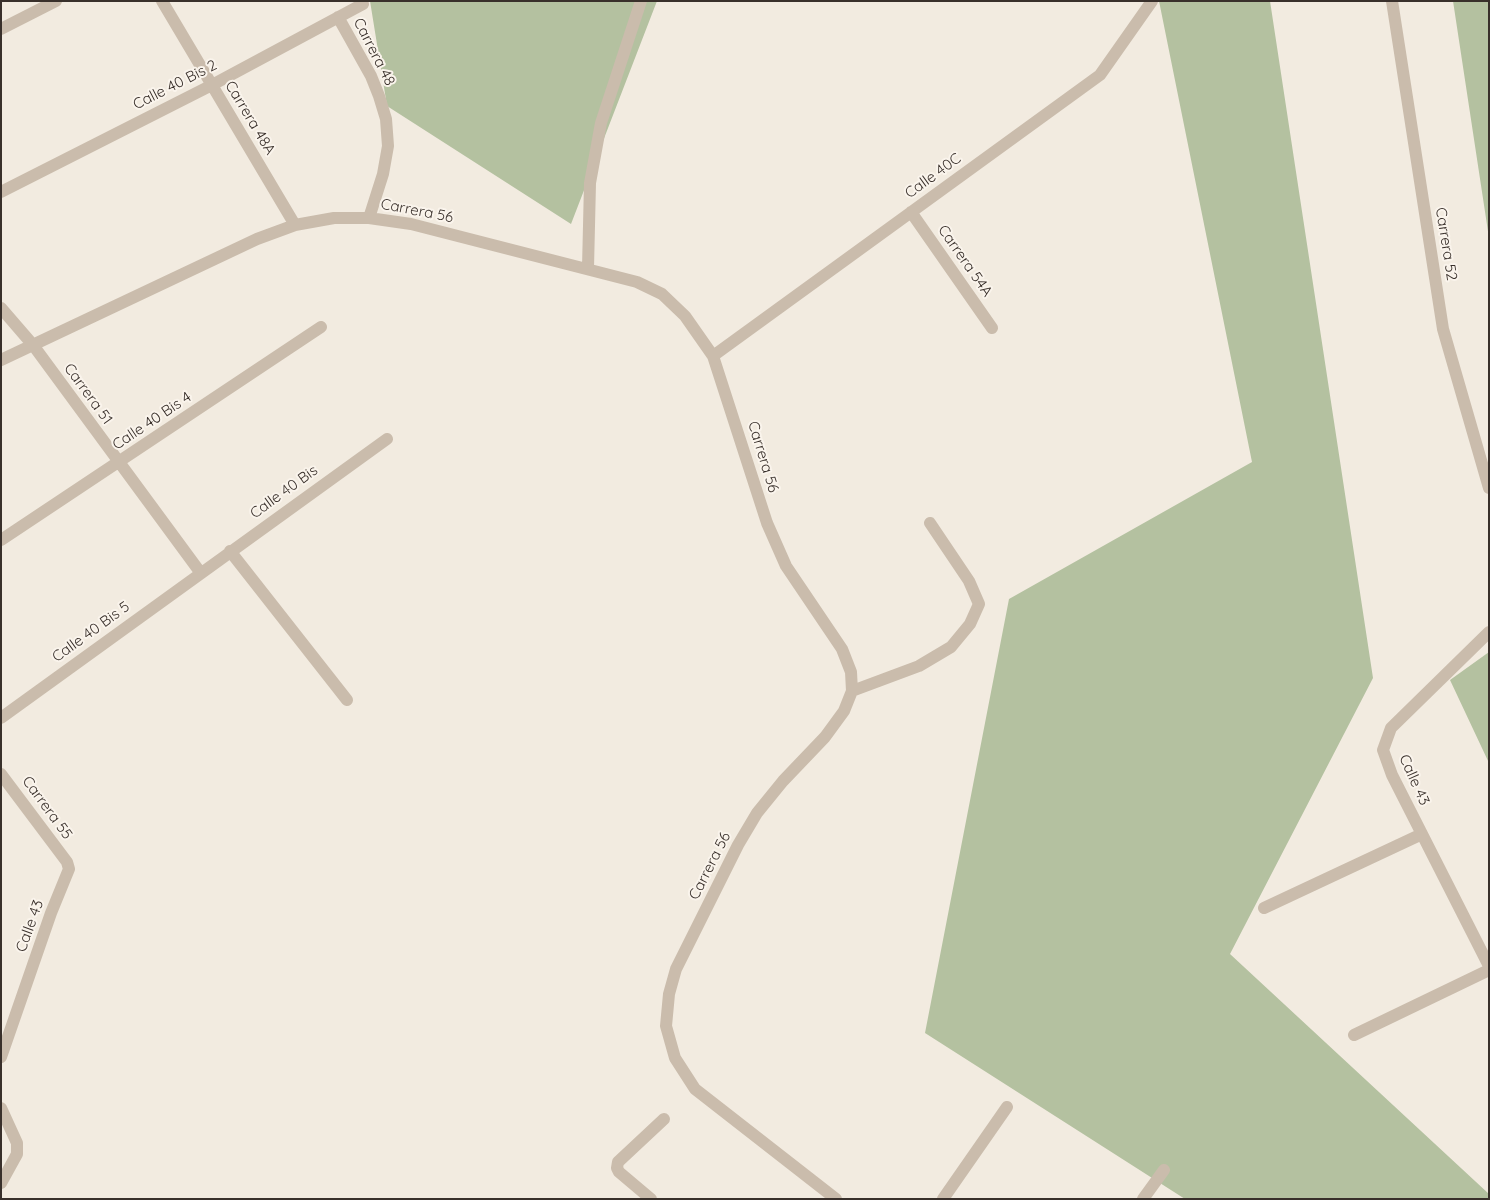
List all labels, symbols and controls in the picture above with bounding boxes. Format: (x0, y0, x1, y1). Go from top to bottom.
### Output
street label: Carrera 48 (349, 15, 399, 89)
street label: Calle 40 Bis 2 (130, 56, 220, 114)
street label: Carrera 48A (221, 78, 279, 158)
street label: Calle 40C (901, 150, 965, 202)
street label: Carrera 56 (379, 195, 455, 227)
street label: Carrera 52 (1431, 206, 1461, 282)
street label: Carrera 54A (934, 222, 996, 300)
street label: Carrera 51 (60, 360, 116, 428)
street label: Calle 40 Bis 4 (109, 388, 195, 454)
street label: Carrera 56 (744, 419, 782, 495)
street label: Calle 40 Bis (247, 461, 321, 523)
street label: Calle 40 Bis 5 (49, 598, 133, 666)
street label: Calle 43 (1395, 752, 1433, 808)
street label: Carrera 55 (18, 773, 76, 843)
street label: Carrera 56 (685, 829, 735, 903)
street label: Calle 43 (12, 898, 48, 954)

